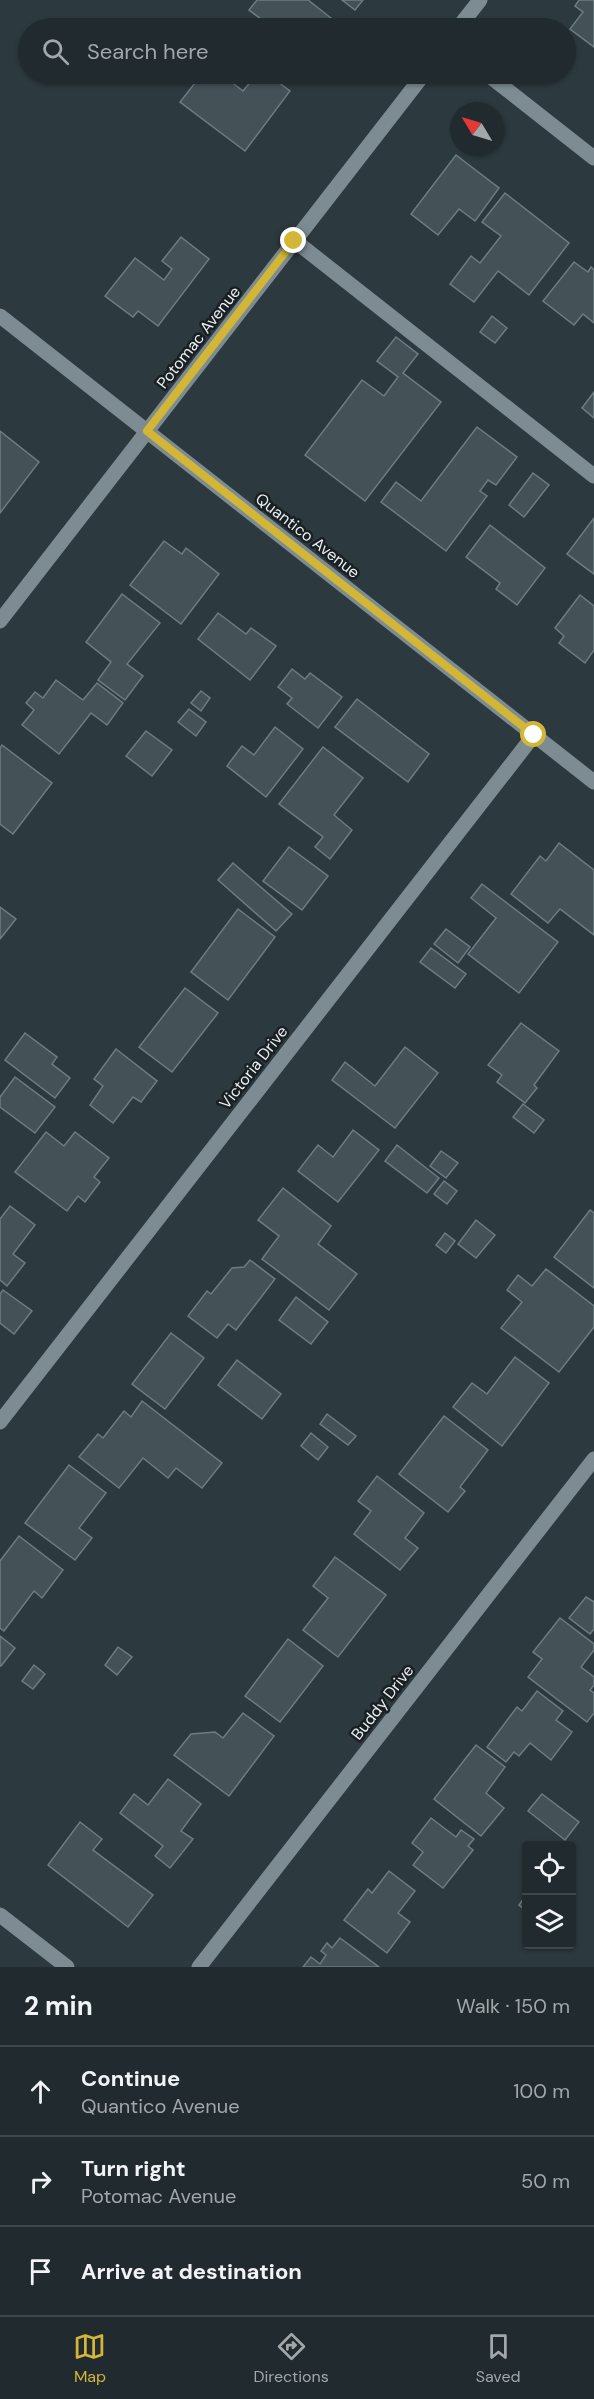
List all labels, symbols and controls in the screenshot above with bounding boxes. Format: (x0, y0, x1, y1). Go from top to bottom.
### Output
search box (18, 18, 576, 84)
icon: search (39, 35, 72, 68)
text: Search here (87, 37, 208, 66)
north arrow (450, 102, 504, 156)
route end (280, 227, 306, 253)
street label: Potomac Avenue (152, 282, 245, 393)
street label: Quantico Avenue (251, 488, 364, 583)
route start (520, 721, 546, 747)
street label: Victoria Drive (214, 1022, 292, 1113)
street label: Buddy Drive (346, 1660, 418, 1744)
map controls (522, 1841, 576, 1949)
button: locate (522, 1841, 576, 1895)
button: layers (522, 1895, 576, 1949)
text: 2 min (24, 1989, 93, 2023)
text: Walk · 150 m (456, 1993, 570, 2019)
text: Continue (81, 2064, 180, 2093)
icon: ahead (24, 2075, 57, 2108)
text: 100 m (513, 2078, 570, 2104)
text: Quantico Avenue (81, 2093, 240, 2119)
text: Turn right (81, 2154, 186, 2183)
icon: right (24, 2165, 57, 2198)
text: 50 m (521, 2168, 570, 2194)
text: Potomac Avenue (81, 2183, 236, 2209)
icon: arrive (24, 2255, 57, 2288)
text: Arrive at destination (81, 2257, 302, 2286)
tab: Map (73, 2330, 106, 2387)
tab: Directions (253, 2330, 329, 2387)
tab: Saved (476, 2330, 521, 2387)

